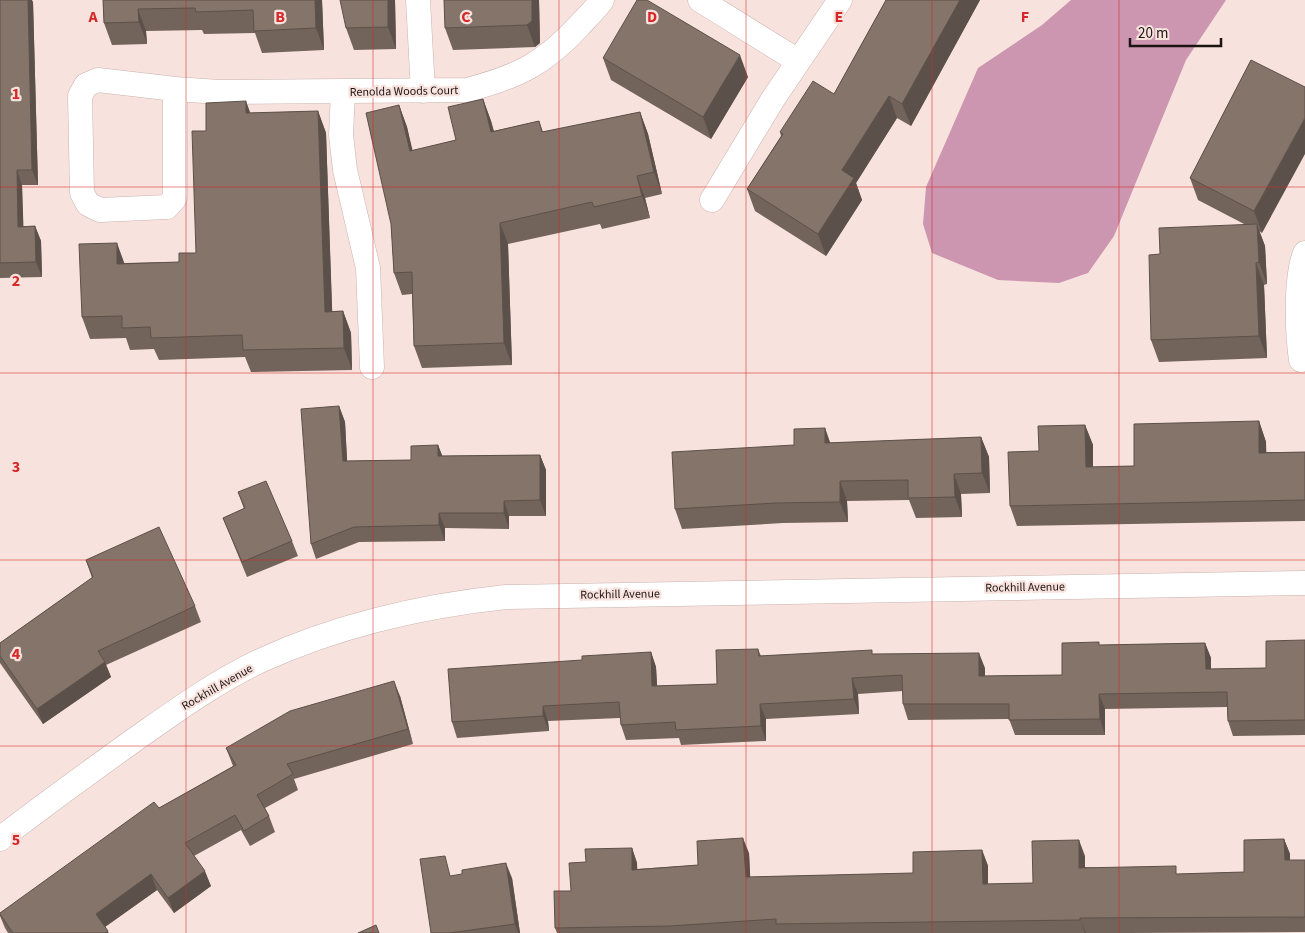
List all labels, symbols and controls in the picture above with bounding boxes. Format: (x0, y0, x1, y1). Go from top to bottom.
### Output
text: A (87, 6, 98, 28)
text: B (275, 6, 285, 28)
text: C (461, 6, 471, 28)
text: D (647, 6, 657, 28)
text: E (835, 6, 843, 28)
text: F (1021, 6, 1029, 28)
scale bar (1130, 15, 1221, 47)
text: 20 m (1138, 23, 1168, 44)
street label: Renolda Woods Court (350, 82, 458, 101)
text: 1 (12, 83, 20, 105)
text: 2 (12, 270, 20, 292)
text: 3 (12, 456, 20, 478)
street label: Rockhill Avenue (985, 578, 1065, 597)
street label: Rockhill Avenue (580, 585, 660, 604)
text: 4 (12, 643, 21, 665)
street label: Rockhill Avenue (179, 660, 256, 715)
text: 5 (12, 829, 20, 851)

